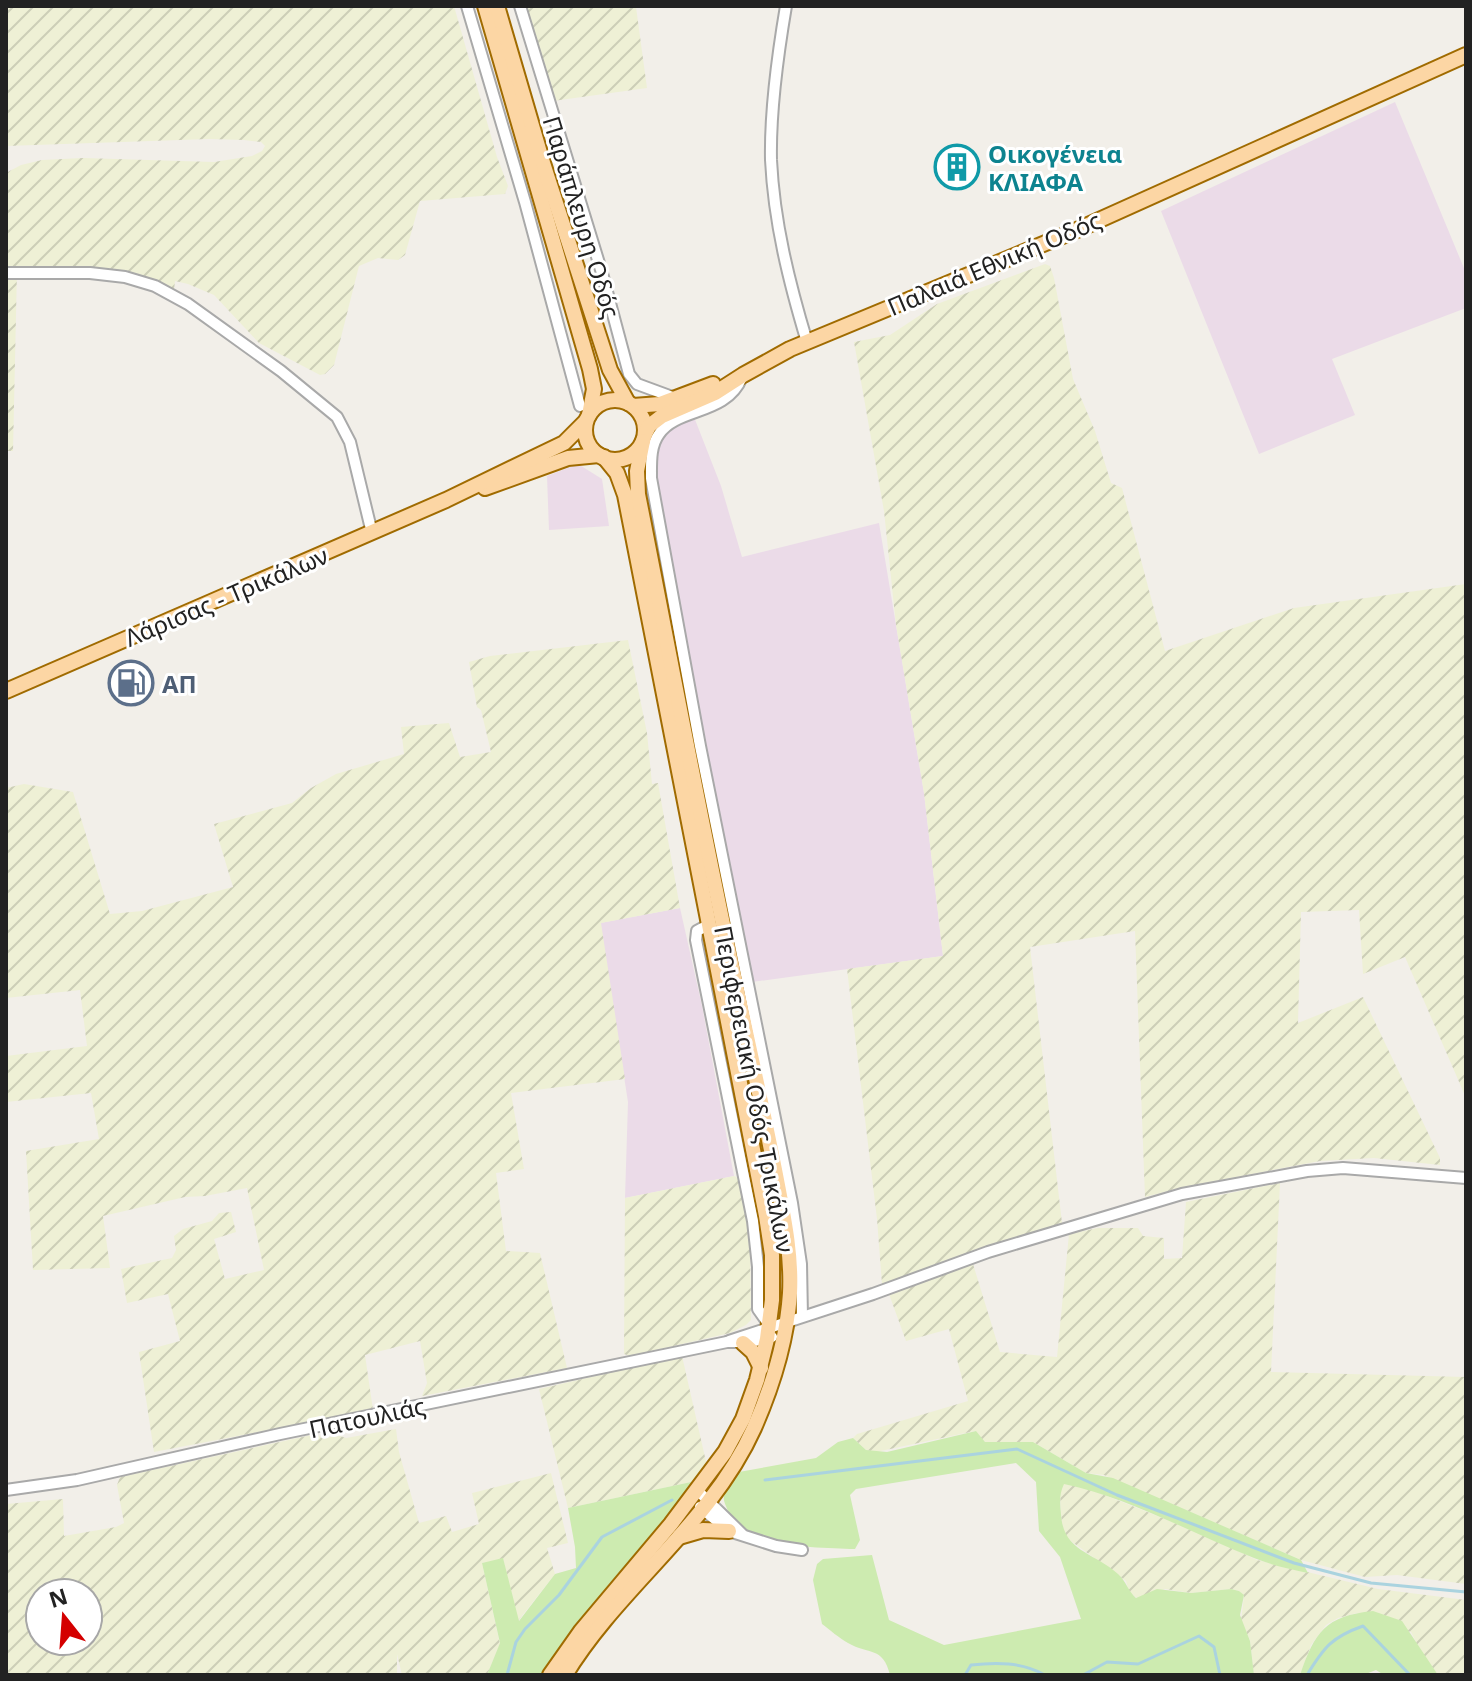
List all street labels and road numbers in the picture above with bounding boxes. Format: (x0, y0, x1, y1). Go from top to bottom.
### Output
street label: Παράπλευρη Οδός (536, 112, 628, 322)
street label: Παλαιά Εθνική Οδός (882, 203, 1106, 323)
street label: Λάρισας - Τρικάλων (119, 538, 333, 654)
street label: Περιφερειακή Οδός Τρικάλων (707, 923, 803, 1255)
street label: Πατουλιάς (306, 1389, 428, 1445)

